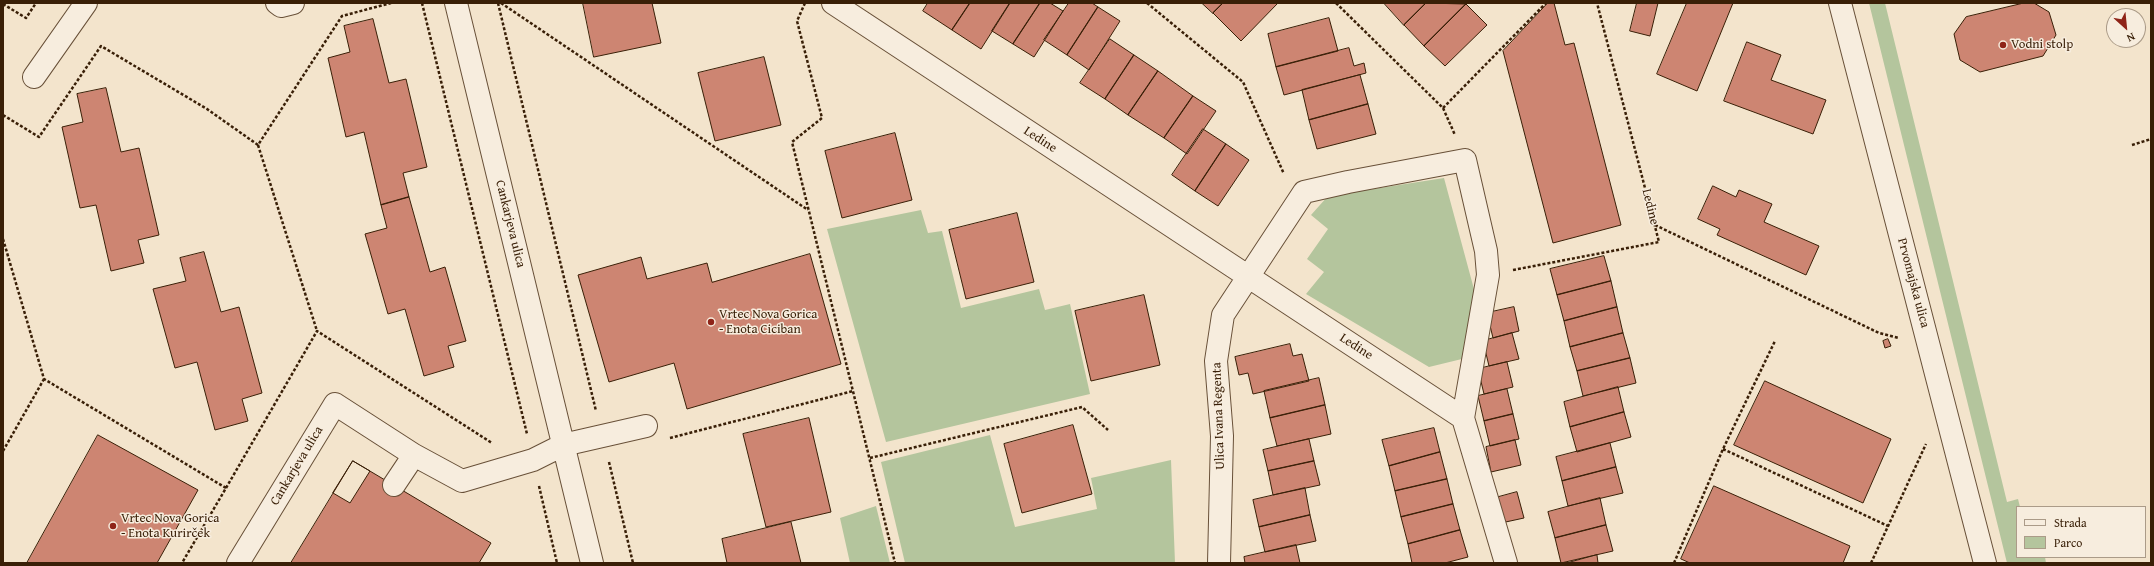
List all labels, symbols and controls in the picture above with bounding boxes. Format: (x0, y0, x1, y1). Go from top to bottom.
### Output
north arrow (2106, 8, 2146, 48)
text: N (2124, 29, 2138, 47)
place label: Vodni stolp (2011, 37, 2073, 53)
marker: Vodni stolp (1998, 40, 2008, 50)
street label: Ledine (1020, 124, 1060, 156)
street label: Cankarjeva ulica (492, 179, 528, 269)
street label: Ledine (1638, 187, 1662, 227)
street label: Prvomajska ulica (1894, 236, 1932, 330)
place label: Vrtec Nova Gorica - Enota Ciciban (719, 307, 817, 338)
marker: Vrtec Nova Gorica - Enota Ciciban (706, 317, 716, 327)
street label: Ledine (1336, 331, 1376, 363)
street label: Ulica Ivana Regenta (1209, 362, 1229, 470)
street label: Cankarjeva ulica (267, 424, 327, 508)
legend (2016, 506, 2146, 558)
place label: Vrtec Nova Gorica - Enota Kurirček (121, 511, 219, 542)
text: Strada (2054, 514, 2087, 531)
marker: Vrtec Nova Gorica - Enota Kurirček (108, 521, 118, 531)
text: Parco (2054, 534, 2082, 551)

